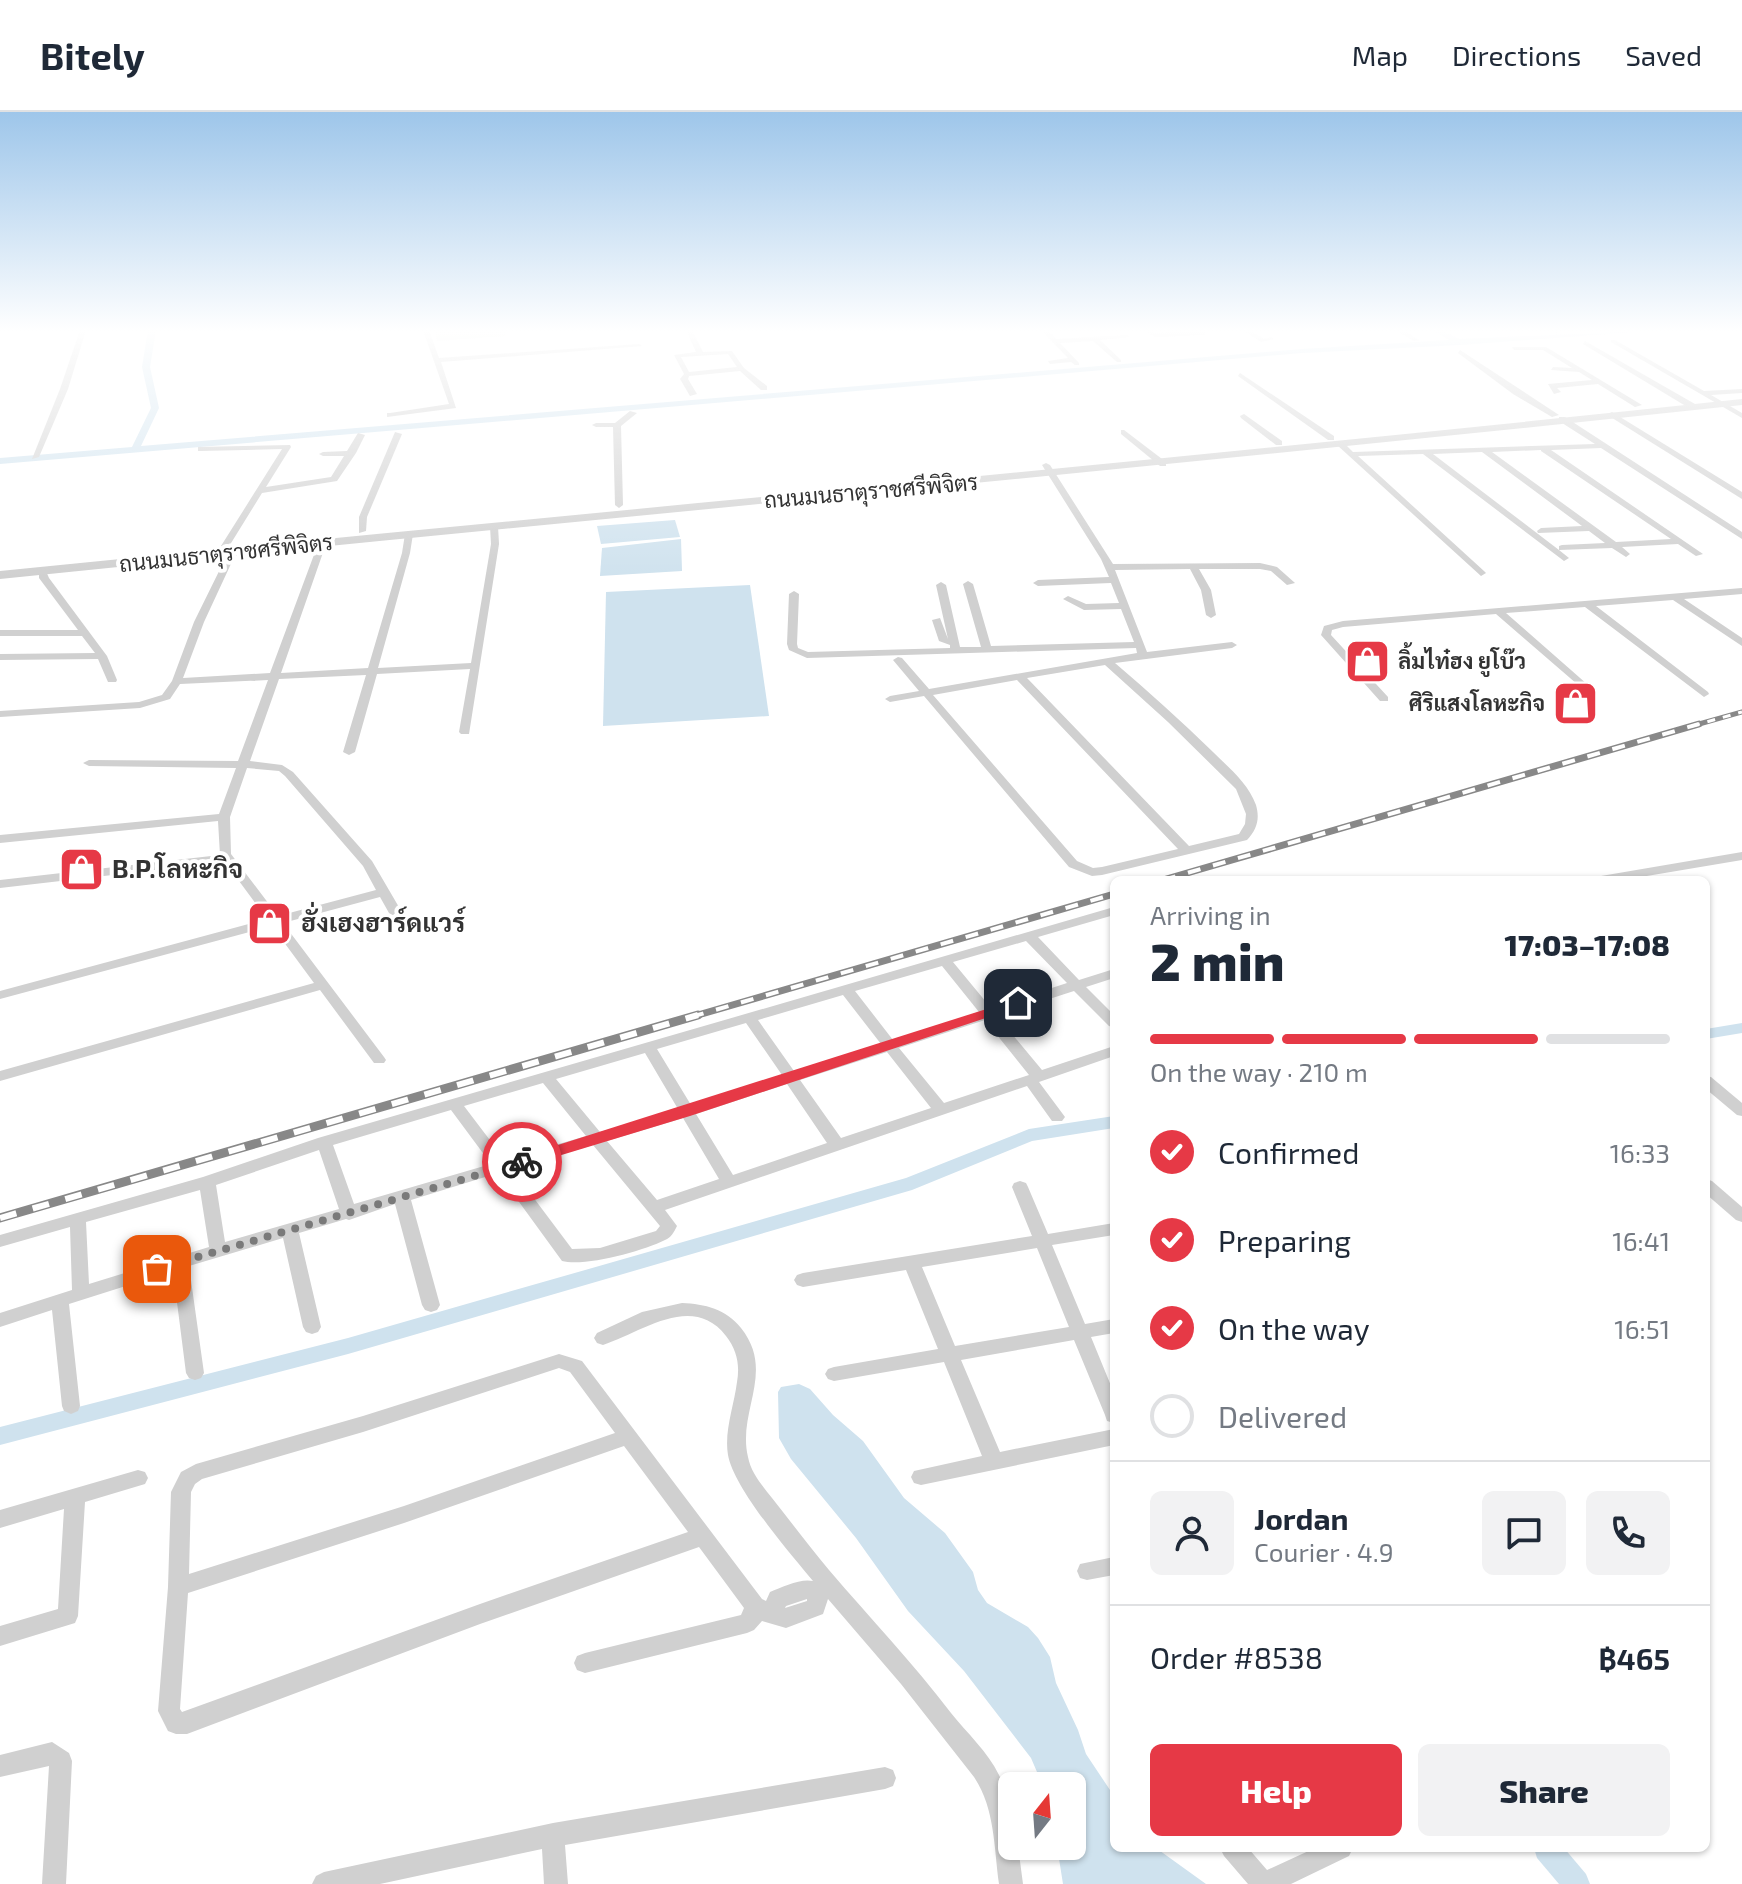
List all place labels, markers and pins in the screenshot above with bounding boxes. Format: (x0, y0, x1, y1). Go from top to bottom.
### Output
shop icon: ลิ้มไท๋ฮง ยูโบ๊ว (1343, 637, 1391, 685)
place label: ลิ้มไท๋ฮง ยูโบ๊ว (1398, 642, 1526, 677)
shop icon: ศิริแสงโลหะกิจ (1552, 679, 1600, 727)
place label: ศิริแสงโลหะกิจ (1409, 689, 1545, 715)
shop icon: B.P.โลหะกิจ (57, 845, 105, 893)
place label: B.P.โลหะกิจ (112, 852, 243, 883)
shop icon: ฮั่งเฮงฮาร์ดแวร์ (246, 899, 294, 947)
place label: ฮั่งเฮงฮาร์ดแวร์ (301, 901, 467, 937)
pin (984, 969, 1052, 1037)
pin (123, 1235, 191, 1303)

